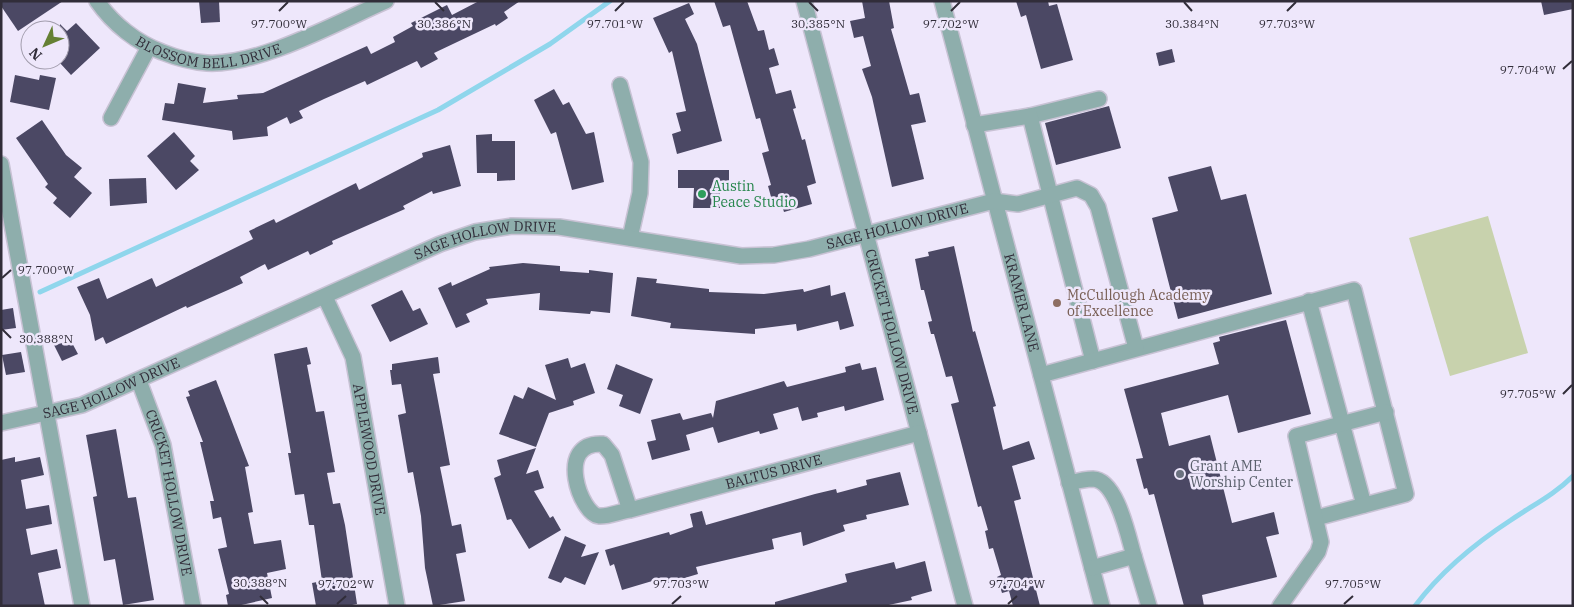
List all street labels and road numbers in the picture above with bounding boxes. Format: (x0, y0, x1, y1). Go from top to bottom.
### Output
street label: BLOSSOM BELL DRIVE (132, 32, 284, 72)
street label: SAGE HOLLOW DRIVE (824, 199, 970, 253)
street label: SAGE HOLLOW DRIVE (411, 217, 556, 264)
street label: CRICKET HOLLOW DRIVE (861, 247, 923, 416)
street label: KRAMER LANE (1000, 252, 1043, 354)
street label: SAGE HOLLOW DRIVE (41, 353, 183, 422)
street label: APPLEWOOD DRIVE (349, 382, 390, 517)
street label: CRICKET HOLLOW DRIVE (141, 407, 196, 577)
street label: BALTUS DRIVE (723, 450, 824, 493)

